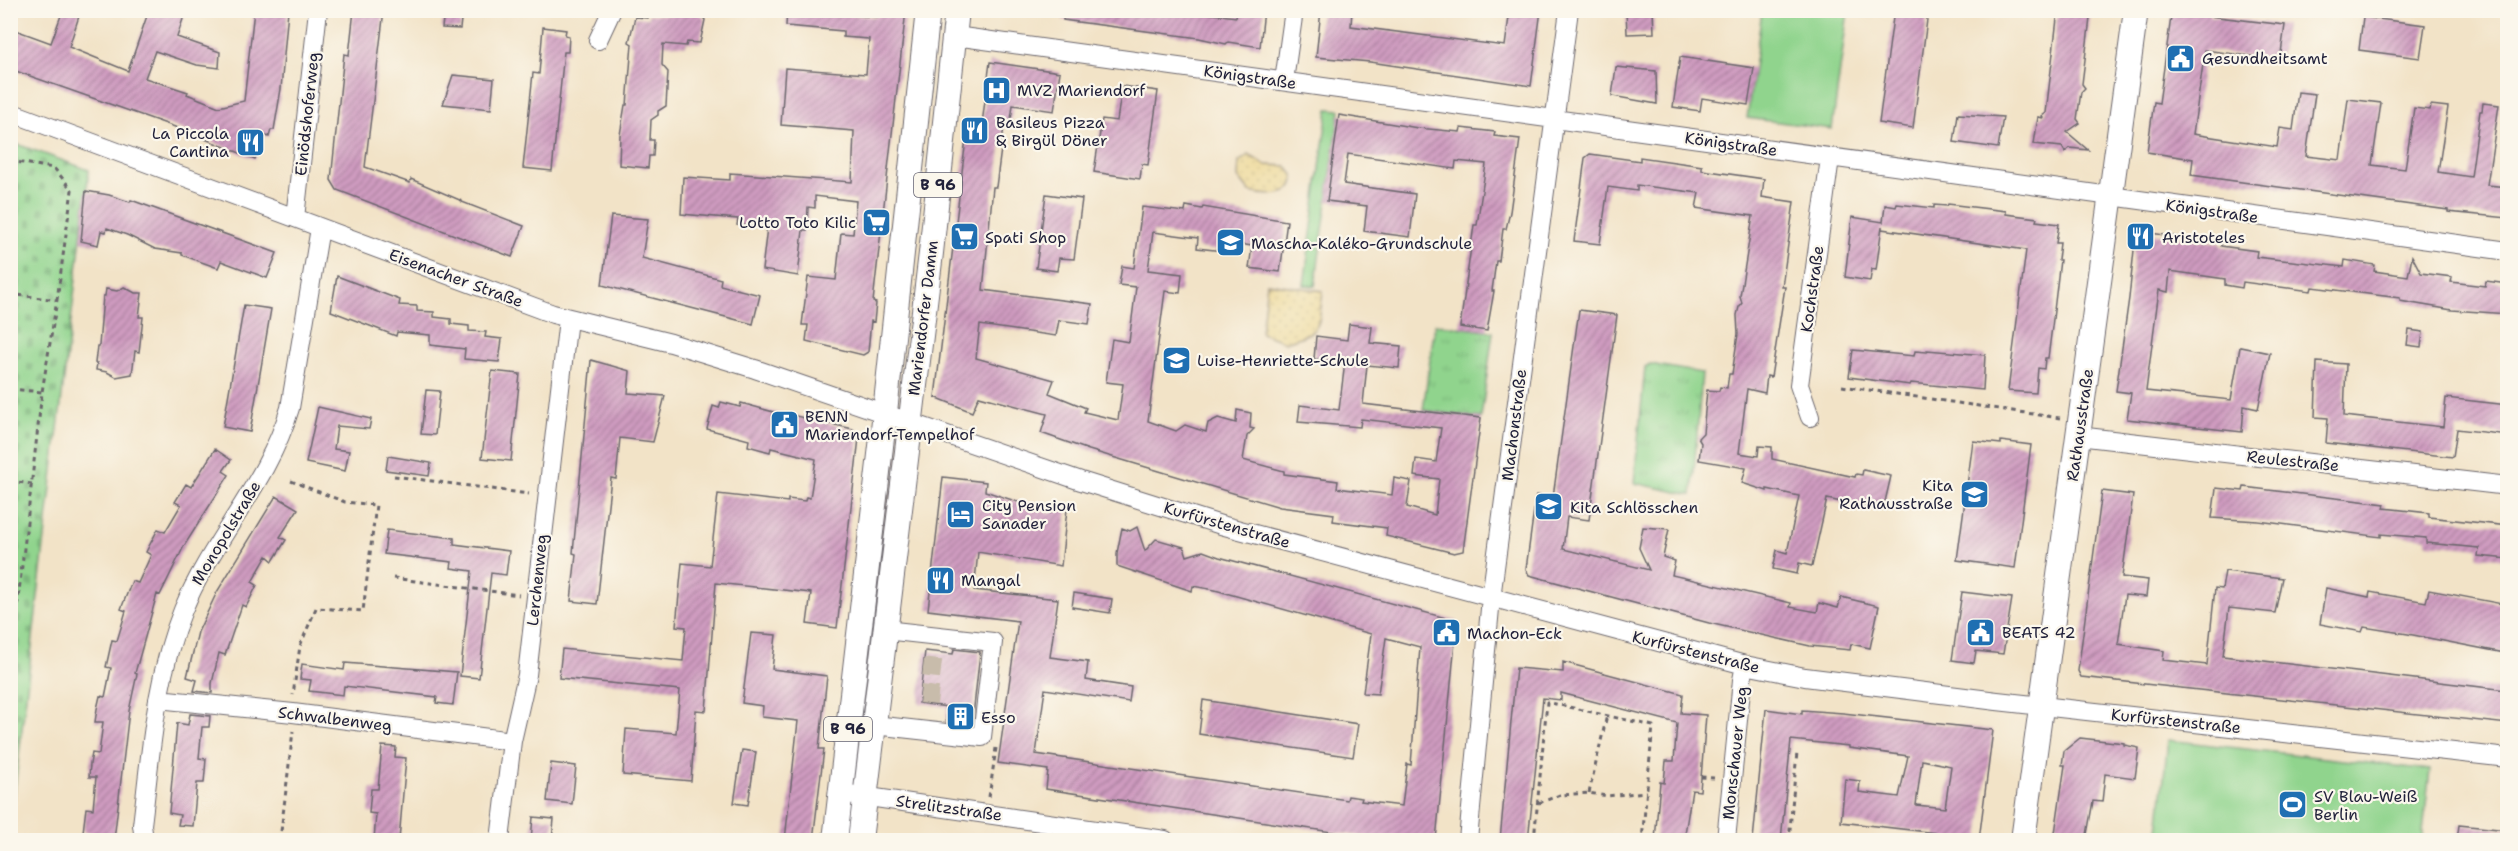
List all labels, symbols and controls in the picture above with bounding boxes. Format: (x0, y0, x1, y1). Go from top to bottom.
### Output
public building icon: Gesundheitsamt (2165, 42, 2197, 74)
place label: Gesundheitsamt (2202, 48, 2328, 69)
street label: Einödshoferweg (290, 51, 324, 177)
street label: Königstraße (1202, 60, 1298, 94)
hospital icon: MVZ Mariendorf (980, 74, 1012, 106)
place label: MVZ Mariendorf (1017, 80, 1146, 101)
place label: Basileus Pizza & Birgül Döner (996, 112, 1108, 151)
restaurant icon: Basileus Pizza & Birgül Döner (959, 115, 991, 147)
place label: La Piccola Cantina (152, 123, 229, 162)
restaurant icon: La Piccola Cantina (234, 126, 266, 158)
street label: Königstraße (1683, 127, 1779, 161)
road number: B 96 (914, 173, 962, 197)
street label: Königstraße (2164, 194, 2260, 228)
supermarket icon: Lotto Toto Kilic (861, 206, 893, 238)
place label: Lotto Toto Kilic (739, 212, 856, 233)
supermarket icon: Spati Shop (948, 221, 980, 253)
restaurant icon: Aristoteles (2125, 221, 2157, 253)
place label: Spati Shop (985, 227, 1066, 248)
school or university icon: Mascha-Kaléko-Grundschule (1214, 227, 1246, 259)
place label: Aristoteles (2162, 227, 2245, 248)
place label: Mascha-Kaléko-Grundschule (1251, 233, 1472, 254)
street label: Mariendorfer Damm (903, 239, 943, 397)
street label: Eisenacher Straße (386, 244, 526, 312)
street label: Kochstraße (1796, 244, 1828, 334)
school or university icon: Luise-Henriette-Schule (1160, 344, 1192, 376)
place label: Luise-Henriette-Schule (1197, 350, 1369, 371)
street label: Rathausstraße (2062, 367, 2098, 483)
street label: Machonstraße (1497, 368, 1531, 482)
place label: BENN Mariendorf-Tempelhof (805, 406, 976, 445)
public building icon: BENN Mariendorf-Tempelhof (768, 409, 800, 441)
street label: Reulestraße (2246, 446, 2340, 476)
place label: Kita Rathausstraße (1839, 475, 1953, 514)
street label: Monopolstraße (187, 477, 265, 589)
school or university icon: Kita Rathausstraße (1958, 478, 1990, 510)
school or university icon: Kita Schlösschen (1533, 491, 1565, 523)
place label: City Pension Sanader (982, 495, 1076, 534)
street label: Kurfürstenstraße (1161, 497, 1293, 553)
place label: Kita Schlösschen (1570, 497, 1699, 518)
hotel icon: City Pension Sanader (945, 498, 977, 530)
street label: Lerchenweg (522, 533, 552, 627)
restaurant icon: Mangal (924, 564, 956, 596)
place label: Mangal (961, 570, 1021, 591)
public building icon: BEATS 42 (1965, 616, 1997, 648)
public building icon: Machon-Eck (1430, 617, 1462, 649)
place label: BEATS 42 (2002, 622, 2076, 643)
place label: Machon-Eck (1467, 623, 1562, 644)
street label: Kurfürstenstraße (1630, 626, 1762, 678)
street label: Monschauer Weg (1718, 685, 1752, 821)
building icon: Esso (944, 701, 976, 733)
street label: Schwalbenweg (277, 702, 393, 736)
street label: Kurfürstenstraße (2110, 704, 2242, 738)
place label: Esso (981, 707, 1016, 728)
road number: B 96 (824, 717, 872, 741)
place label: SV Blau-Weiß Berlin (2314, 786, 2417, 825)
sports icon: SV Blau-Weiß Berlin (2277, 789, 2309, 821)
street label: Strelitzstraße (895, 790, 1003, 826)

